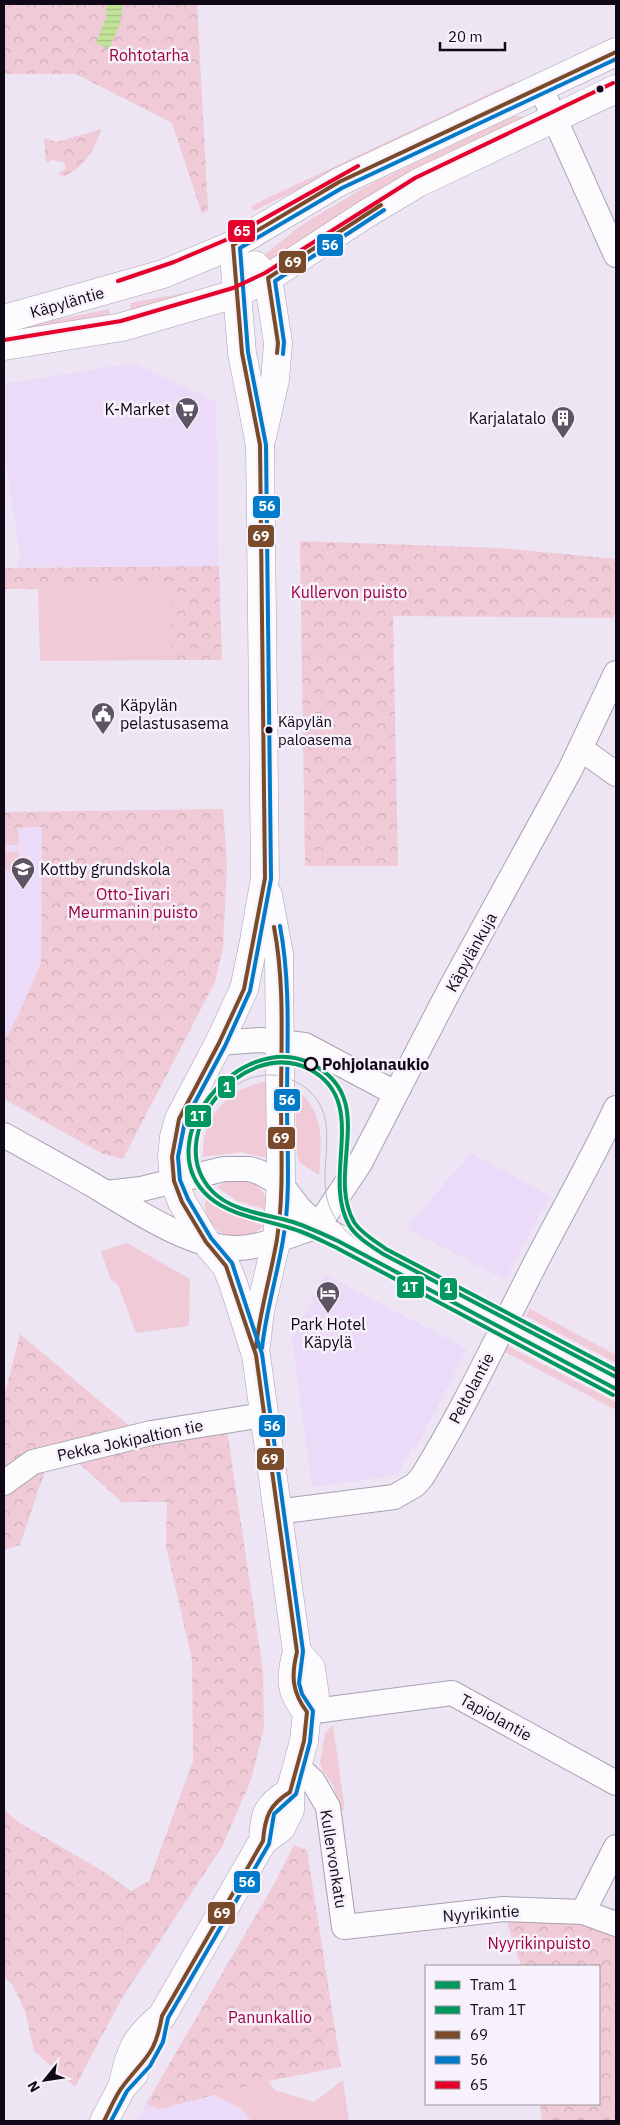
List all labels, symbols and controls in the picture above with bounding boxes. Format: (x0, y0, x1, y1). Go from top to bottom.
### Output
scale bar (440, 20, 505, 52)
text: 20 m (448, 27, 483, 46)
park label: Rohtotarha (109, 45, 190, 65)
unlabelled marker (595, 84, 605, 94)
line badge: 65 (227, 219, 256, 243)
text: 65 (234, 222, 250, 240)
line badge: 56 (316, 233, 344, 257)
text: 56 (322, 236, 338, 254)
line badge: 69 (278, 250, 307, 274)
text: 69 (285, 253, 301, 271)
street label: Käpyläntie (28, 282, 106, 322)
supermarket icon: K-Market (174, 396, 200, 430)
place label: K-Market (104, 399, 170, 419)
building icon: Karjalatalo (550, 405, 576, 439)
place label: Karjalatalo (469, 408, 546, 428)
line badge: 56 (252, 495, 281, 519)
text: 56 (259, 497, 275, 515)
line badge: 69 (247, 524, 275, 548)
text: 69 (253, 527, 269, 545)
park label: Kullervon puisto (291, 582, 407, 602)
place label: Käpylän pelastusasema (120, 695, 229, 733)
public building icon: Käpylän pelastusasema (90, 701, 116, 735)
place label: Käpylän paloasema (278, 712, 352, 749)
marker: Käpylän paloasema (264, 725, 274, 735)
school or university icon: Kottby grundskola (10, 856, 36, 890)
place label: Kottby grundskola (40, 859, 171, 879)
park label: Otto-Iivari Meurmanin puisto (68, 884, 198, 922)
street label: Käpylänkuja (441, 908, 501, 995)
place label: Pohjolanaukio (322, 1054, 429, 1074)
marker: Pohjolanaukio (304, 1057, 318, 1071)
line badge: 1 (217, 1075, 236, 1099)
text: 1 (223, 1078, 232, 1096)
line badge: 56 (273, 1088, 301, 1112)
text: 56 (279, 1091, 295, 1109)
line badge: 1T (184, 1104, 212, 1128)
text: 1T (190, 1107, 206, 1125)
line badge: 69 (267, 1126, 296, 1150)
text: 69 (273, 1129, 289, 1147)
line badge: 1T (396, 1275, 425, 1299)
line badge: 1 (439, 1277, 458, 1301)
text: 1T (402, 1278, 418, 1296)
text: 1 (444, 1279, 453, 1297)
hotel icon: Park Hotel Käpylä (315, 1280, 341, 1314)
place label: Park Hotel Käpylä (290, 1314, 366, 1352)
street label: Peltolantie (444, 1349, 498, 1427)
line badge: 56 (258, 1414, 286, 1438)
street label: Pekka Jokipaltion tie (55, 1415, 205, 1465)
text: 56 (264, 1417, 280, 1435)
line badge: 69 (256, 1447, 285, 1471)
text: 69 (262, 1450, 278, 1468)
street label: Tapiolantie (457, 1689, 536, 1745)
street label: Kullervonkatu (316, 1808, 352, 1910)
line badge: 56 (233, 1870, 261, 1894)
text: 56 (239, 1873, 255, 1891)
street label: Nyyrikintie (442, 1900, 520, 1926)
line badge: 69 (207, 1901, 236, 1925)
text: 69 (214, 1904, 230, 1922)
park label: Nyyrikinpuisto (487, 1933, 591, 1953)
legend (425, 1965, 600, 2105)
text: Tram 1 (470, 1975, 517, 1994)
text: Tram 1T (470, 2000, 526, 2019)
park label: Panunkallio (228, 2007, 312, 2027)
text: 69 (470, 2025, 488, 2044)
text: 56 (470, 2050, 488, 2069)
north arrow (20, 2055, 70, 2105)
text: 65 (470, 2075, 488, 2094)
text: N (23, 2078, 44, 2095)

